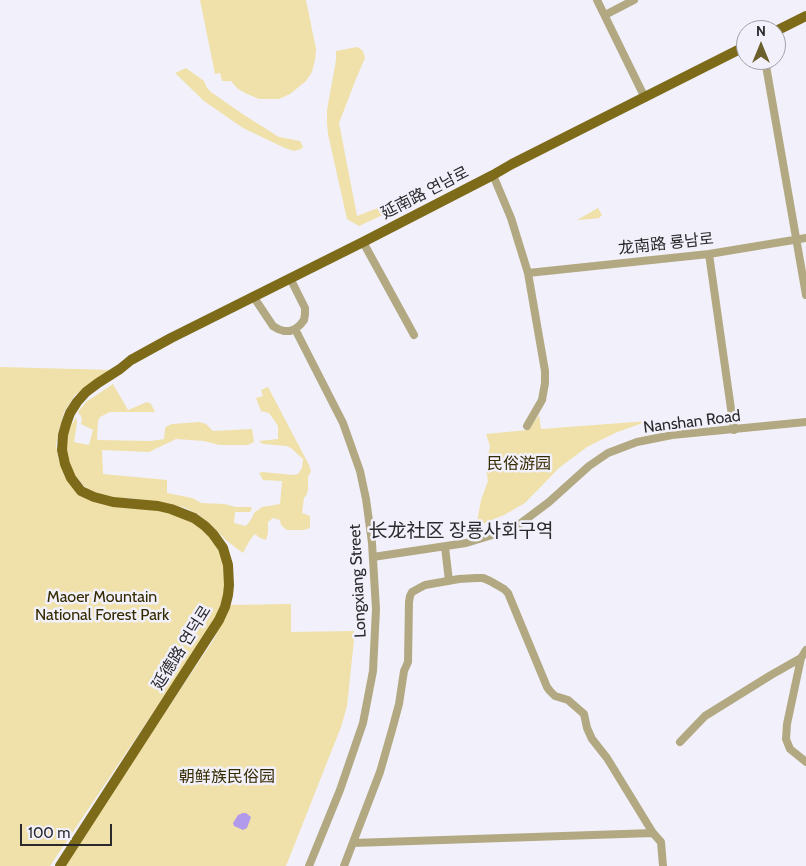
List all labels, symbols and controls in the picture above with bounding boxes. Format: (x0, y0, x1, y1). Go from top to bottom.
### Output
north arrow (736, 20, 786, 70)
text: N (756, 22, 766, 40)
street label: 延南路 연남로 (378, 163, 472, 223)
street label: 龙南路 룡남로 (617, 229, 715, 259)
street label: Nanshan Road (642, 407, 742, 437)
park label: 民俗游园 (487, 454, 551, 474)
district label: 长龙社区 장룡사회구역 (368, 520, 554, 542)
street label: Longxiang Street (345, 524, 371, 638)
park label: Maoer Mountain National Forest Park (35, 587, 169, 625)
street label: 延德路 연덕로 (148, 602, 216, 694)
park label: 朝鲜族民俗园 (179, 767, 275, 787)
scale bar (22, 814, 115, 846)
text: 100 m (28, 824, 70, 842)

